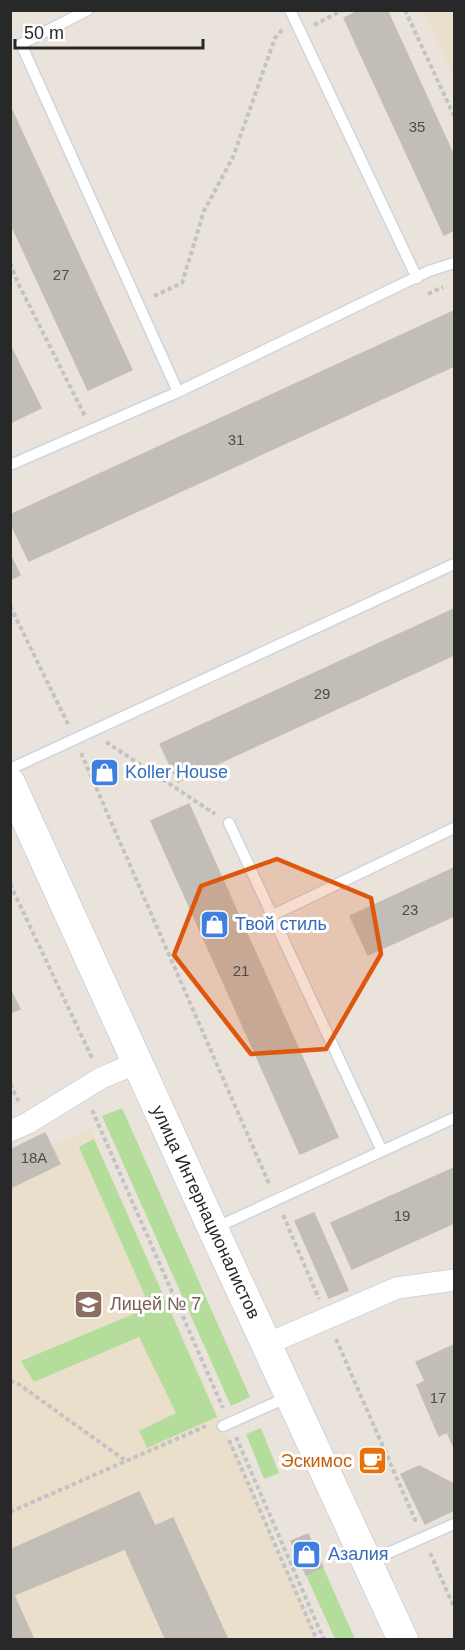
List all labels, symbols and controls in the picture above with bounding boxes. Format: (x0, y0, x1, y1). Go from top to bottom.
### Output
scale bar (15, 12, 202, 50)
text: 50 m (24, 23, 64, 43)
house number: 35 (409, 118, 425, 135)
house number: 27 (53, 266, 69, 283)
house number: 31 (228, 431, 244, 448)
house number: 29 (314, 685, 330, 702)
shop icon: Koller House (88, 756, 120, 788)
place label: Koller House (125, 762, 228, 782)
house number: 23 (402, 901, 418, 918)
shop icon: Твой стиль (198, 908, 230, 940)
place label: Твой стиль (235, 914, 327, 934)
house number: 21 (233, 962, 249, 979)
street label: улица Интернационалистов (148, 1102, 264, 1322)
house number: 18А (21, 1149, 47, 1166)
house number: 19 (394, 1207, 410, 1224)
school or university icon: Лицей № 7 (73, 1288, 105, 1320)
place label: Лицей № 7 (110, 1294, 201, 1314)
house number: 17 (430, 1389, 446, 1406)
cafe icon: Эскимос (357, 1445, 389, 1477)
place label: Эскимос (281, 1451, 352, 1471)
shop icon: Азалия (291, 1538, 323, 1570)
place label: Азалия (328, 1544, 389, 1564)

